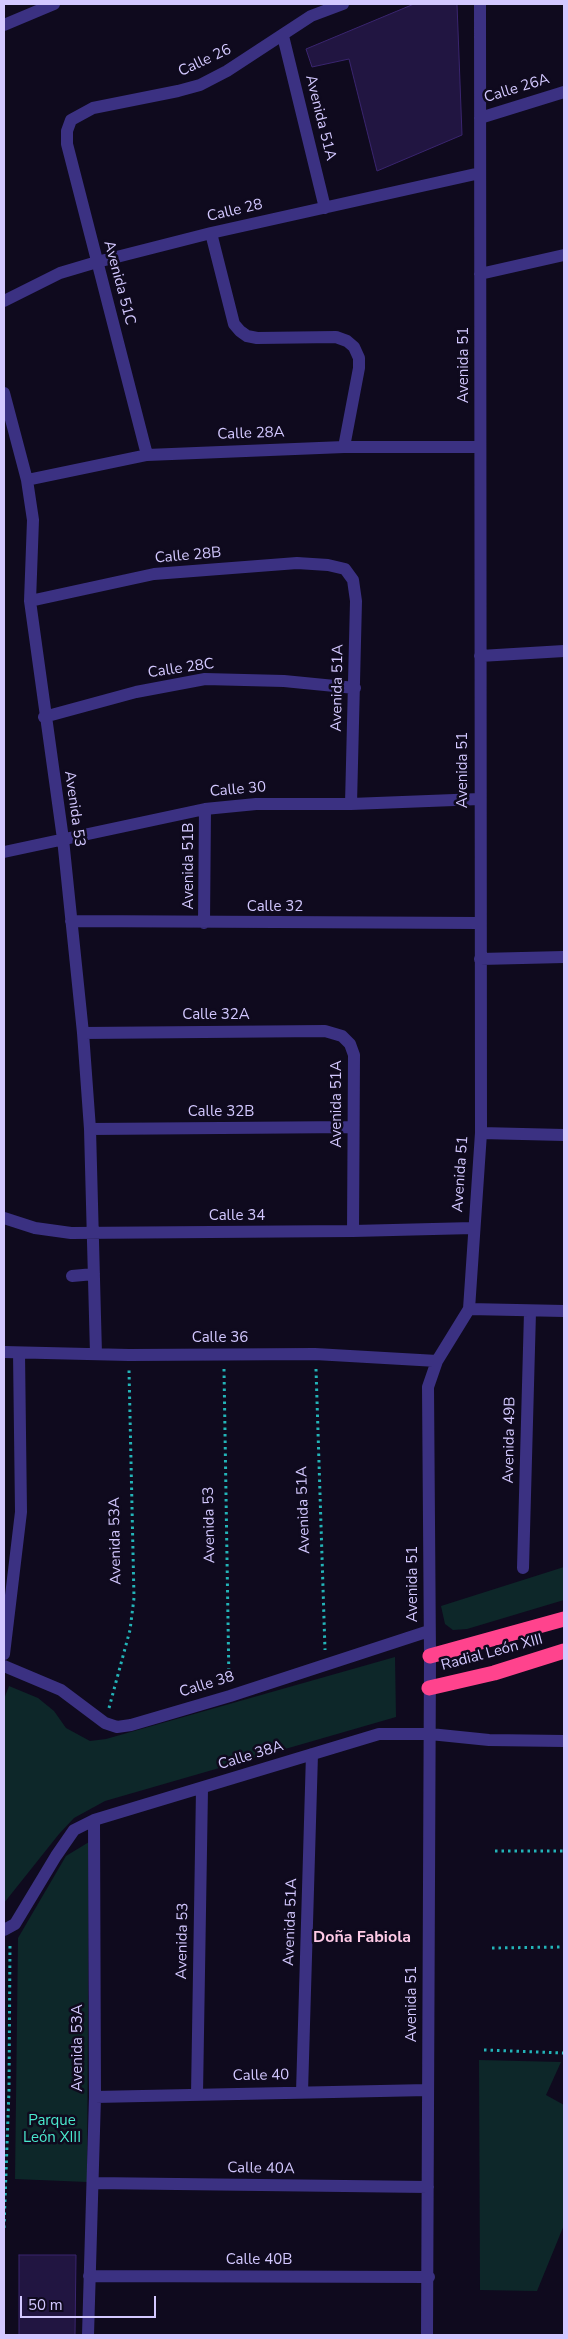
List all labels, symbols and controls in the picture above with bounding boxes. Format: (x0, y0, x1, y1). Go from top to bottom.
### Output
street label: Calle 26 (176, 41, 234, 81)
street label: Calle 26A (482, 71, 552, 107)
street label: Avenida 51A (301, 73, 339, 163)
street label: Calle 28 (205, 196, 265, 226)
street label: Avenida 51C (99, 239, 139, 327)
street label: Avenida 51 (455, 327, 473, 403)
street label: Calle 28A (217, 424, 285, 444)
street label: Calle 28B (154, 544, 222, 568)
street label: Avenida 51A (328, 644, 348, 732)
street label: Calle 28C (147, 655, 215, 683)
street label: Avenida 51 (454, 732, 472, 808)
street label: Avenida 53 (60, 770, 88, 848)
street label: Calle 30 (209, 779, 267, 801)
street label: Avenida 51B (180, 823, 198, 909)
street label: Calle 32 (247, 898, 303, 916)
street label: Calle 32A (182, 1006, 250, 1024)
street label: Avenida 51A (328, 1060, 346, 1148)
street label: Calle 32B (188, 1103, 254, 1121)
street label: Avenida 51 (449, 1135, 473, 1213)
street label: Calle 34 (209, 1207, 265, 1225)
street label: Calle 36 (192, 1329, 248, 1347)
street label: Avenida 49B (500, 1396, 520, 1484)
street label: Avenida 51A (293, 1466, 315, 1554)
street label: Avenida 53 (200, 1487, 220, 1563)
street label: Avenida 53A (106, 1497, 126, 1585)
street label: Avenida 51 (404, 1546, 422, 1622)
street label: Radial León XIII (439, 1631, 545, 1675)
street label: Calle 38 (177, 1668, 237, 1702)
street label: Calle 38A (216, 1738, 286, 1774)
street label: Avenida 51A (280, 1878, 302, 1966)
street label: Avenida 53 (173, 1903, 193, 1979)
district label: Doña Fabiola (313, 1928, 411, 1948)
street label: Avenida 51 (403, 1966, 421, 2042)
street label: Avenida 53A (69, 2004, 87, 2092)
street label: Calle 40 (233, 2067, 289, 2085)
park label: Parque León XIII (23, 2112, 81, 2147)
street label: Calle 40A (227, 2159, 295, 2179)
street label: Calle 40B (226, 2251, 292, 2269)
scale bar (22, 2286, 159, 2318)
text: 50 m (28, 2295, 63, 2315)

